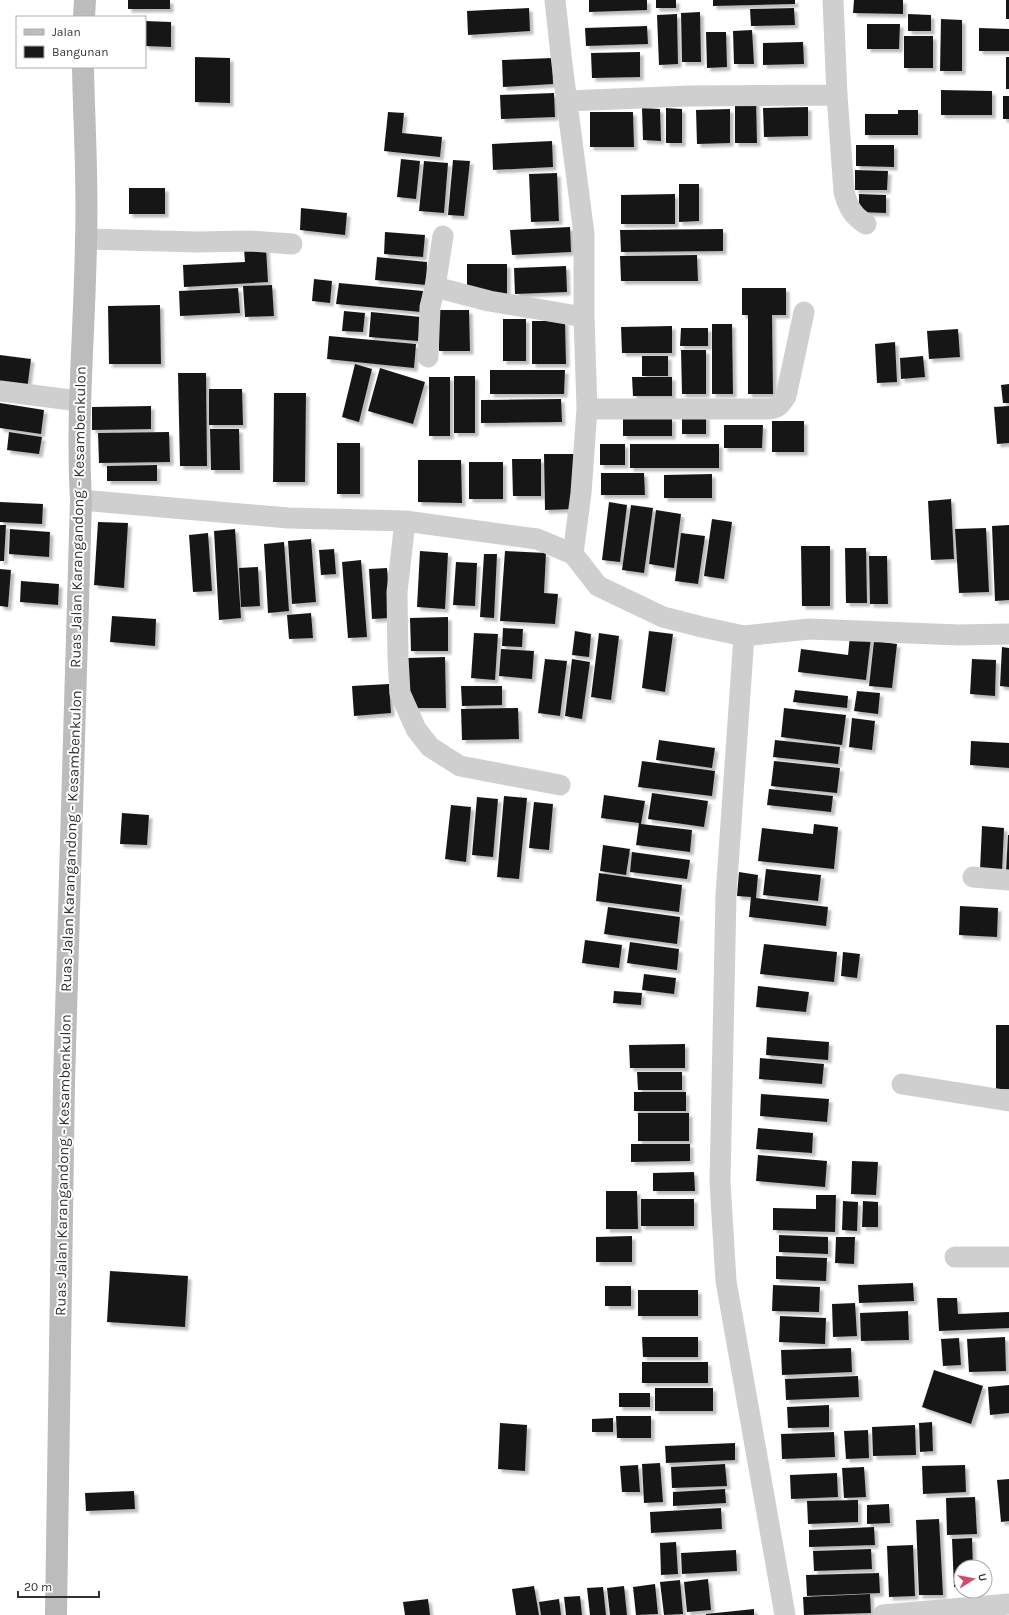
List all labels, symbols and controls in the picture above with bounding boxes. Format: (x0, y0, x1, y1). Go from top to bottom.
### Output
legend (16, 16, 146, 68)
text: Jalan (52, 25, 81, 39)
text: Bangunan (52, 45, 108, 59)
street label: Ruas Jalan Karangandong - Kesambenkulon (66, 366, 90, 668)
street label: Ruas Jalan Karangandong - Kesambenkulon (57, 690, 85, 992)
street label: Ruas Jalan Karangandong - Kesambenkulon (51, 1014, 75, 1316)
north arrow (953, 1559, 993, 1599)
text: U (975, 1572, 989, 1582)
scale bar (18, 1573, 99, 1599)
text: 20 m (24, 1580, 52, 1594)

